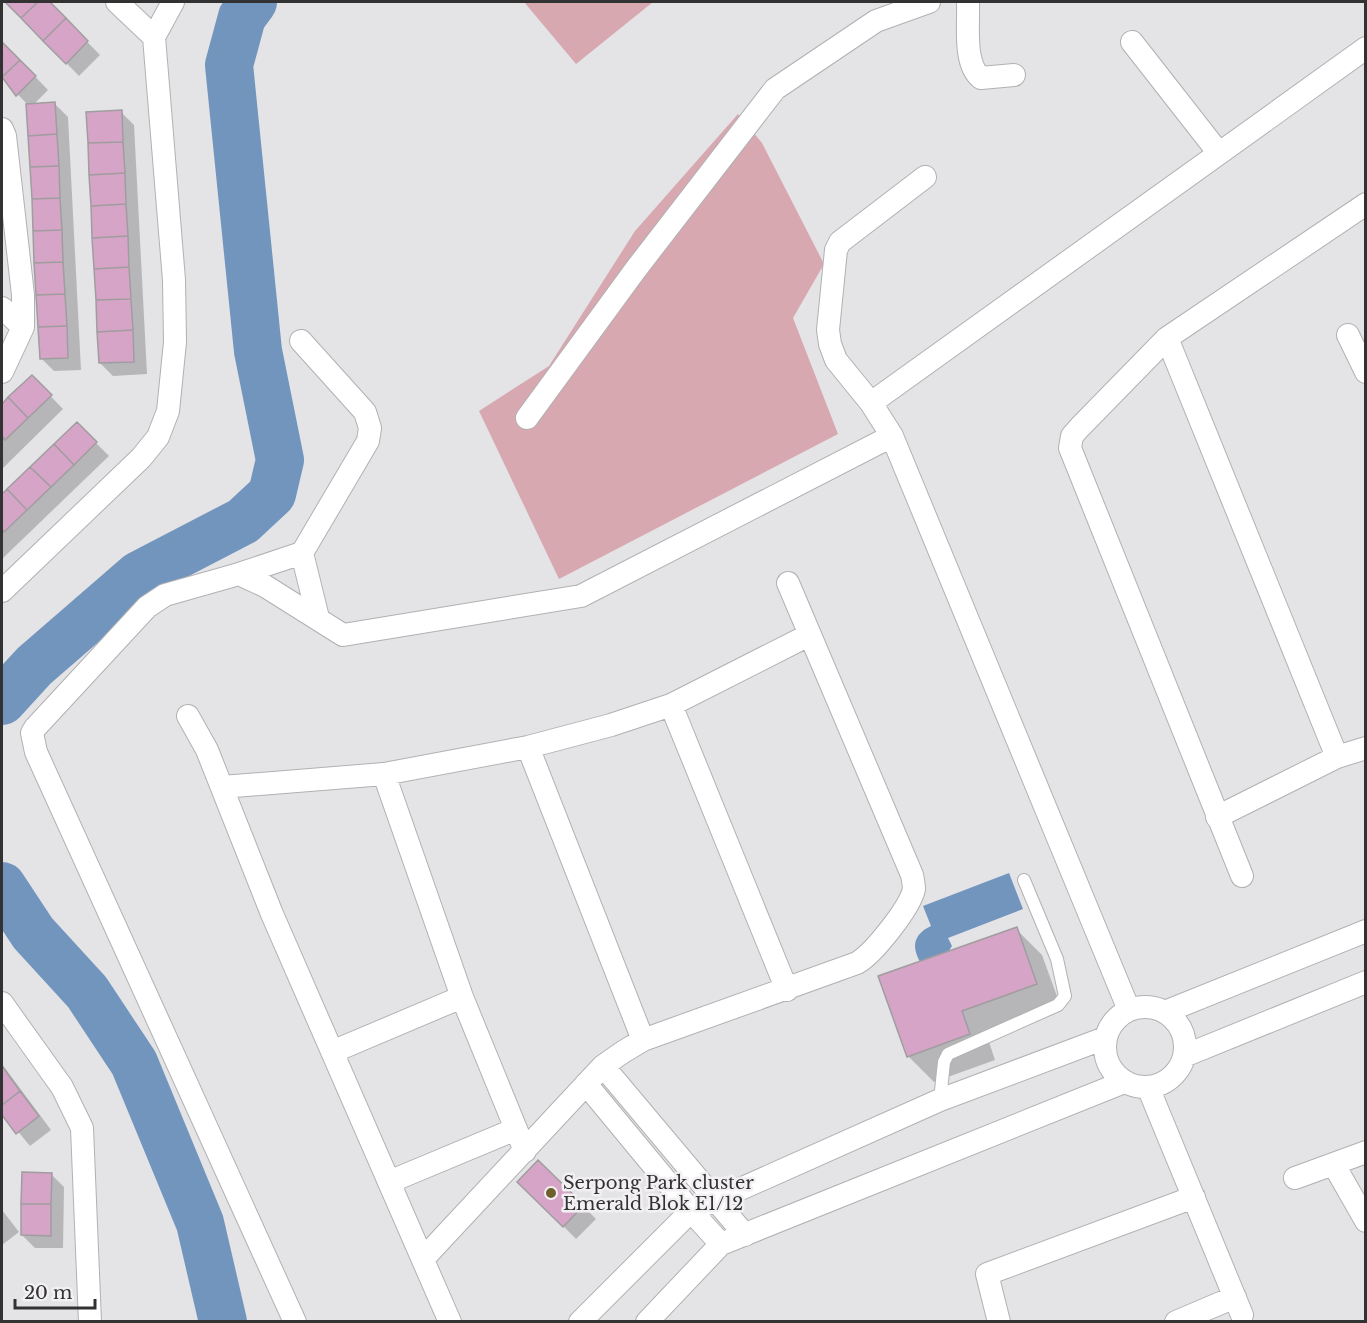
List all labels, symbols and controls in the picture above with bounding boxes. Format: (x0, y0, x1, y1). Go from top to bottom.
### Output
place label: Serpong Park cluster Emerald Blok E1/12 (563, 1172, 754, 1215)
marker: Serpong Park cluster Emerald Blok E1/12 (544, 1186, 558, 1200)
scale bar (15, 1272, 94, 1310)
text: 20 m (24, 1282, 72, 1304)

